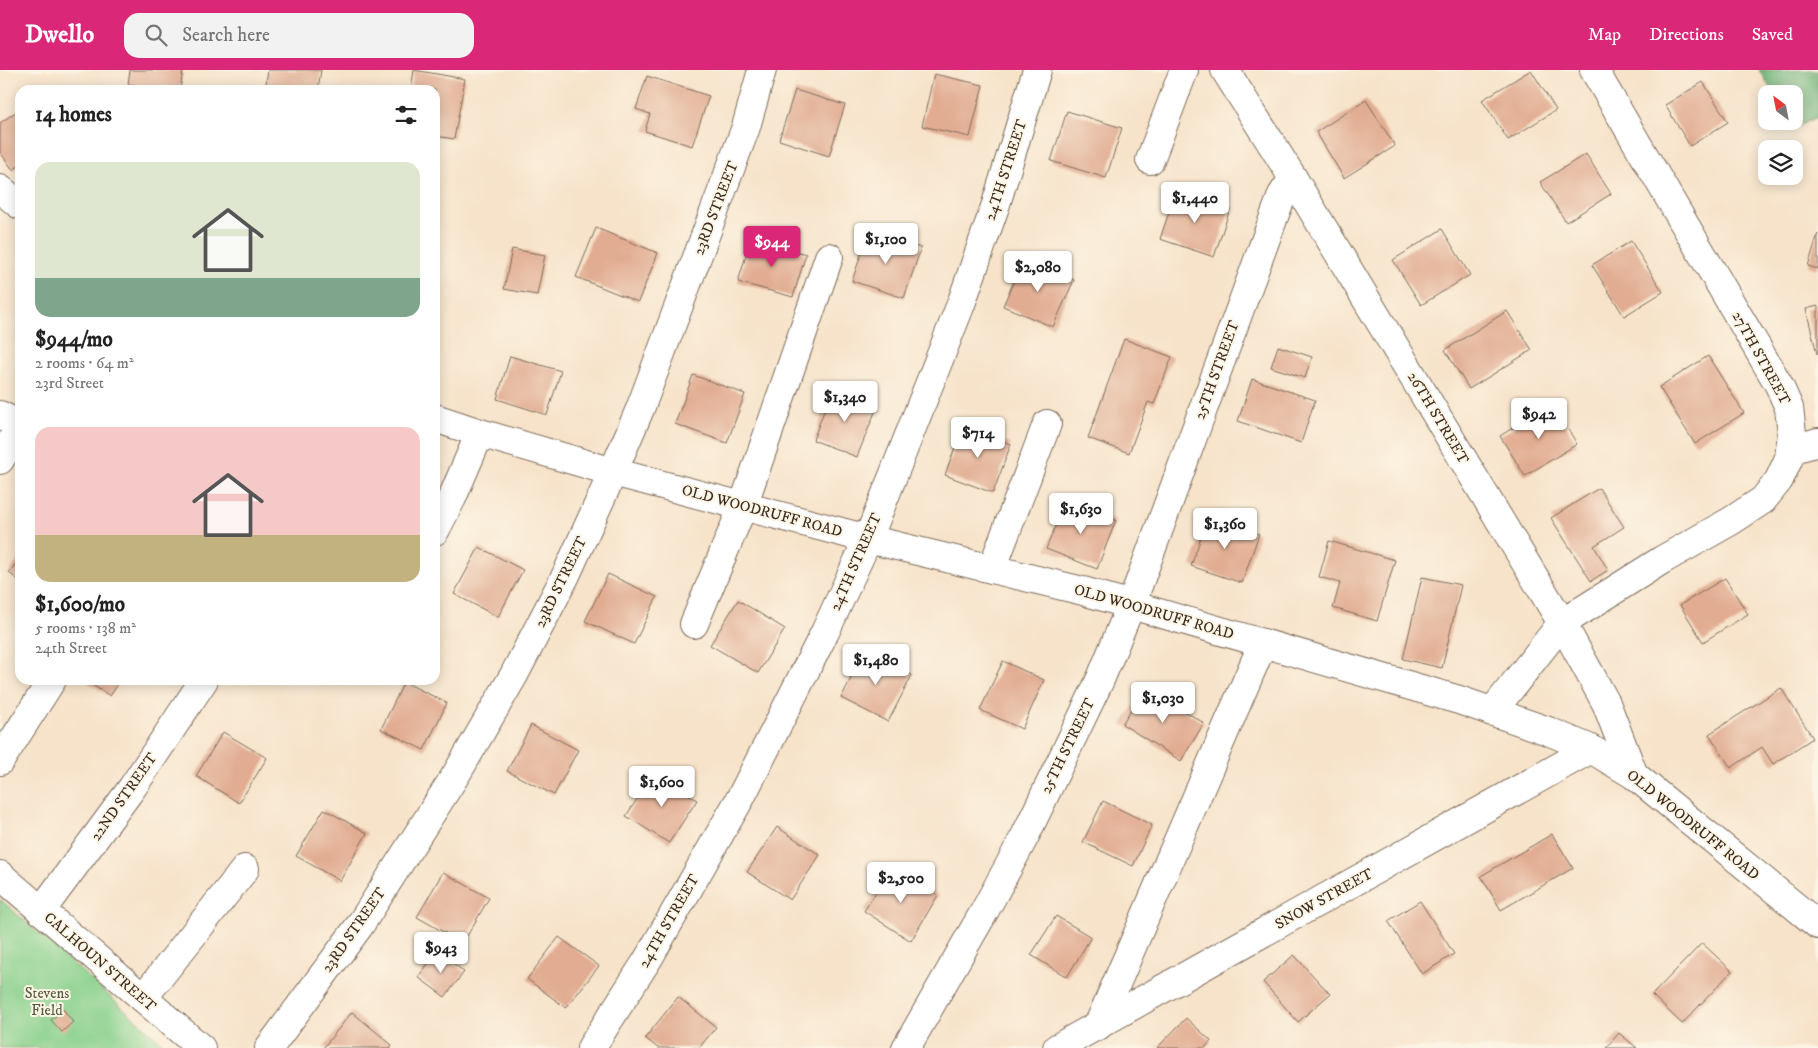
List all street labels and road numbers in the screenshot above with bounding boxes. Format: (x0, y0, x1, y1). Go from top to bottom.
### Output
street label: 24TH STREET (981, 117, 1031, 223)
street label: 23RD STREET (689, 158, 743, 258)
street label: 27TH STREET (1727, 308, 1795, 409)
street label: 25TH STREET (1190, 317, 1244, 422)
street label: 26TH STREET (1403, 368, 1473, 468)
street label: OLD WOODRUFF ROAD (680, 480, 844, 542)
street label: 24TH STREET (826, 510, 886, 614)
street label: 23RD STREET (531, 533, 592, 631)
street label: OLD WOODRUFF ROAD (1072, 580, 1236, 644)
street label: 25TH STREET (1037, 695, 1100, 797)
street label: 22ND STREET (87, 749, 162, 845)
street label: OLD WOODRUFF ROAD (1623, 766, 1763, 884)
street label: SNOW STREET (1272, 864, 1377, 934)
street label: 24TH STREET (635, 870, 704, 971)
street label: 23RD STREET (318, 883, 391, 976)
street label: CALHOUN STREET (40, 908, 160, 1016)

